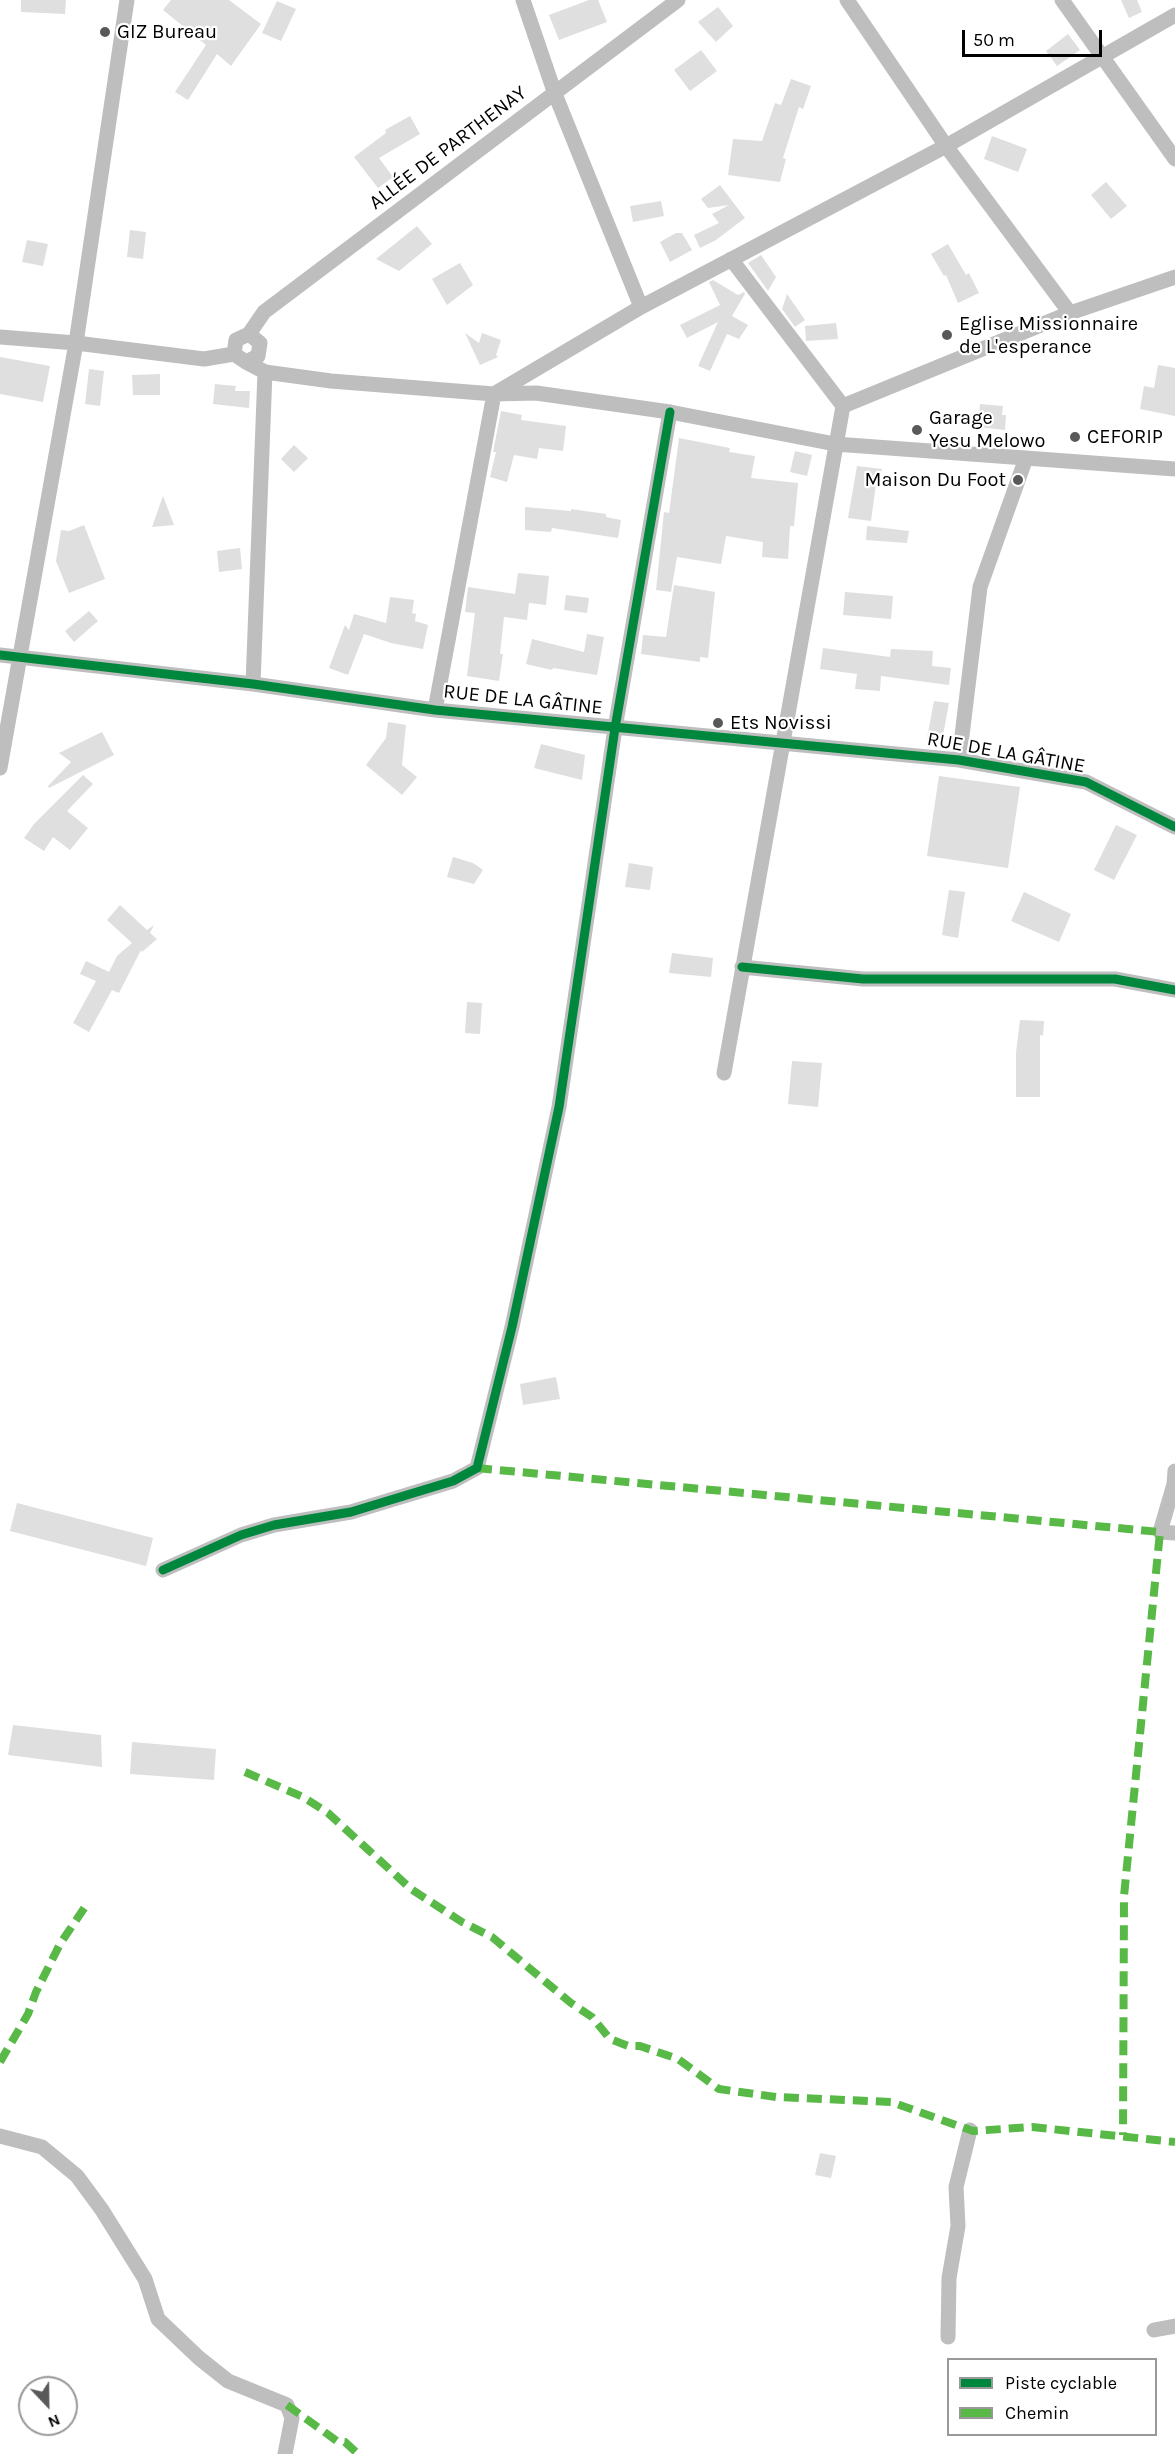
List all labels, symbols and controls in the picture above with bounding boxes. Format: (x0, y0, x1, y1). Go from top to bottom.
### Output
scale bar (965, 18, 1104, 56)
place label: GIZ Bureau (117, 20, 217, 44)
marker: GIZ Bureau (98, 25, 112, 39)
text: 50 m (973, 29, 1015, 51)
street label: ALLÉE DE PARTHENAY (365, 81, 531, 215)
place label: Eglise Missionnaire de L'esperance (959, 312, 1138, 359)
marker: Eglise Missionnaire de L'esperance (940, 328, 954, 342)
place label: Garage Yesu Melowo (929, 406, 1045, 453)
marker: Garage Yesu Melowo (910, 423, 924, 437)
place label: CEFORIP (1087, 425, 1163, 449)
marker: CEFORIP (1068, 430, 1082, 444)
place label: Maison Du Foot (864, 468, 1006, 492)
marker: Maison Du Foot (1011, 473, 1025, 487)
street label: RUE DE LA GÂTINE (442, 680, 604, 720)
place label: Ets Novissi (730, 711, 832, 735)
marker: Ets Novissi (711, 716, 725, 730)
street label: RUE DE LA GÂTINE (925, 727, 1087, 779)
legend (947, 2358, 1157, 2436)
text: Piste cyclable (1005, 2372, 1117, 2394)
north arrow (18, 2376, 78, 2436)
text: Chemin (1005, 2402, 1069, 2424)
text: N (45, 2410, 63, 2432)

